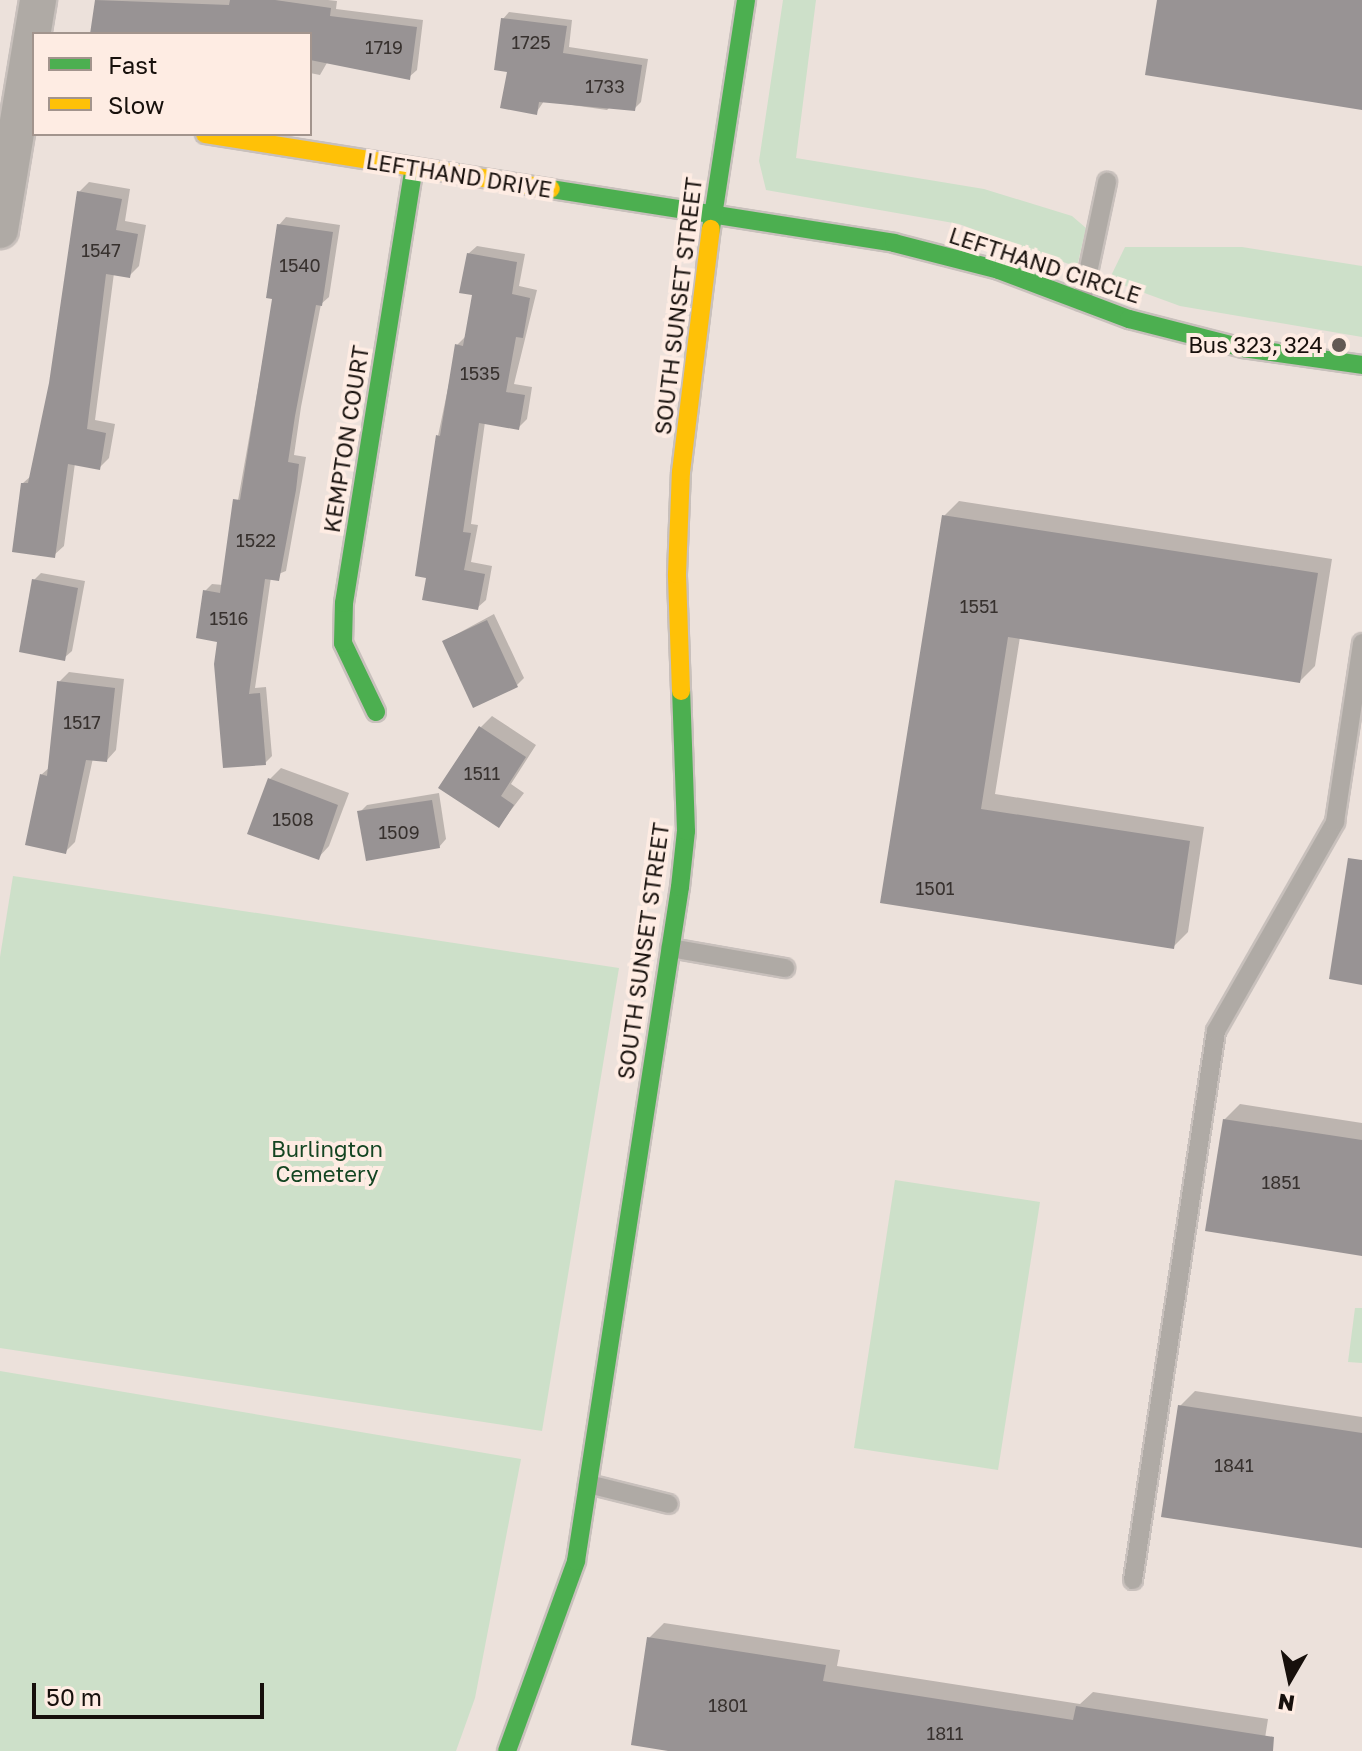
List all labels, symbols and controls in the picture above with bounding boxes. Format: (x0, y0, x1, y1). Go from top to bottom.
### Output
house number: 1725 (511, 31, 551, 53)
legend (32, 32, 312, 136)
house number: 1719 (365, 36, 403, 58)
text: Fast (108, 50, 158, 79)
house number: 1733 (585, 75, 625, 97)
text: Slow (108, 90, 164, 119)
street label: LEFTHAND DRIVE (364, 147, 554, 203)
street label: SOUTH SUNSET STREET (649, 176, 707, 436)
street label: LEFTHAND CIRCLE (946, 222, 1144, 308)
house number: 1547 (81, 239, 121, 261)
house number: 1540 (279, 254, 321, 276)
place label: Bus 323, 324 (1188, 332, 1323, 358)
marker: Bus 323, 324 (1330, 336, 1348, 354)
street label: KEMPTON COURT (318, 344, 374, 534)
house number: 1535 (460, 362, 500, 384)
house number: 1522 (236, 529, 276, 551)
house number: 1551 (960, 595, 998, 617)
house number: 1516 (210, 607, 248, 629)
house number: 1517 (63, 711, 101, 733)
house number: 1511 (464, 762, 500, 784)
house number: 1508 (272, 808, 314, 830)
house number: 1509 (378, 821, 420, 843)
street label: SOUTH SUNSET STREET (612, 821, 674, 1081)
house number: 1501 (915, 877, 955, 899)
park label: Burlington Cemetery (271, 1135, 383, 1186)
house number: 1851 (1262, 1171, 1300, 1193)
house number: 1841 (1214, 1454, 1254, 1476)
north arrow (1250, 1639, 1330, 1719)
scale bar (36, 1667, 268, 1717)
text: 50 m (46, 1682, 102, 1711)
text: N (1276, 1689, 1297, 1718)
house number: 1801 (708, 1694, 748, 1716)
house number: 1811 (926, 1722, 964, 1744)

